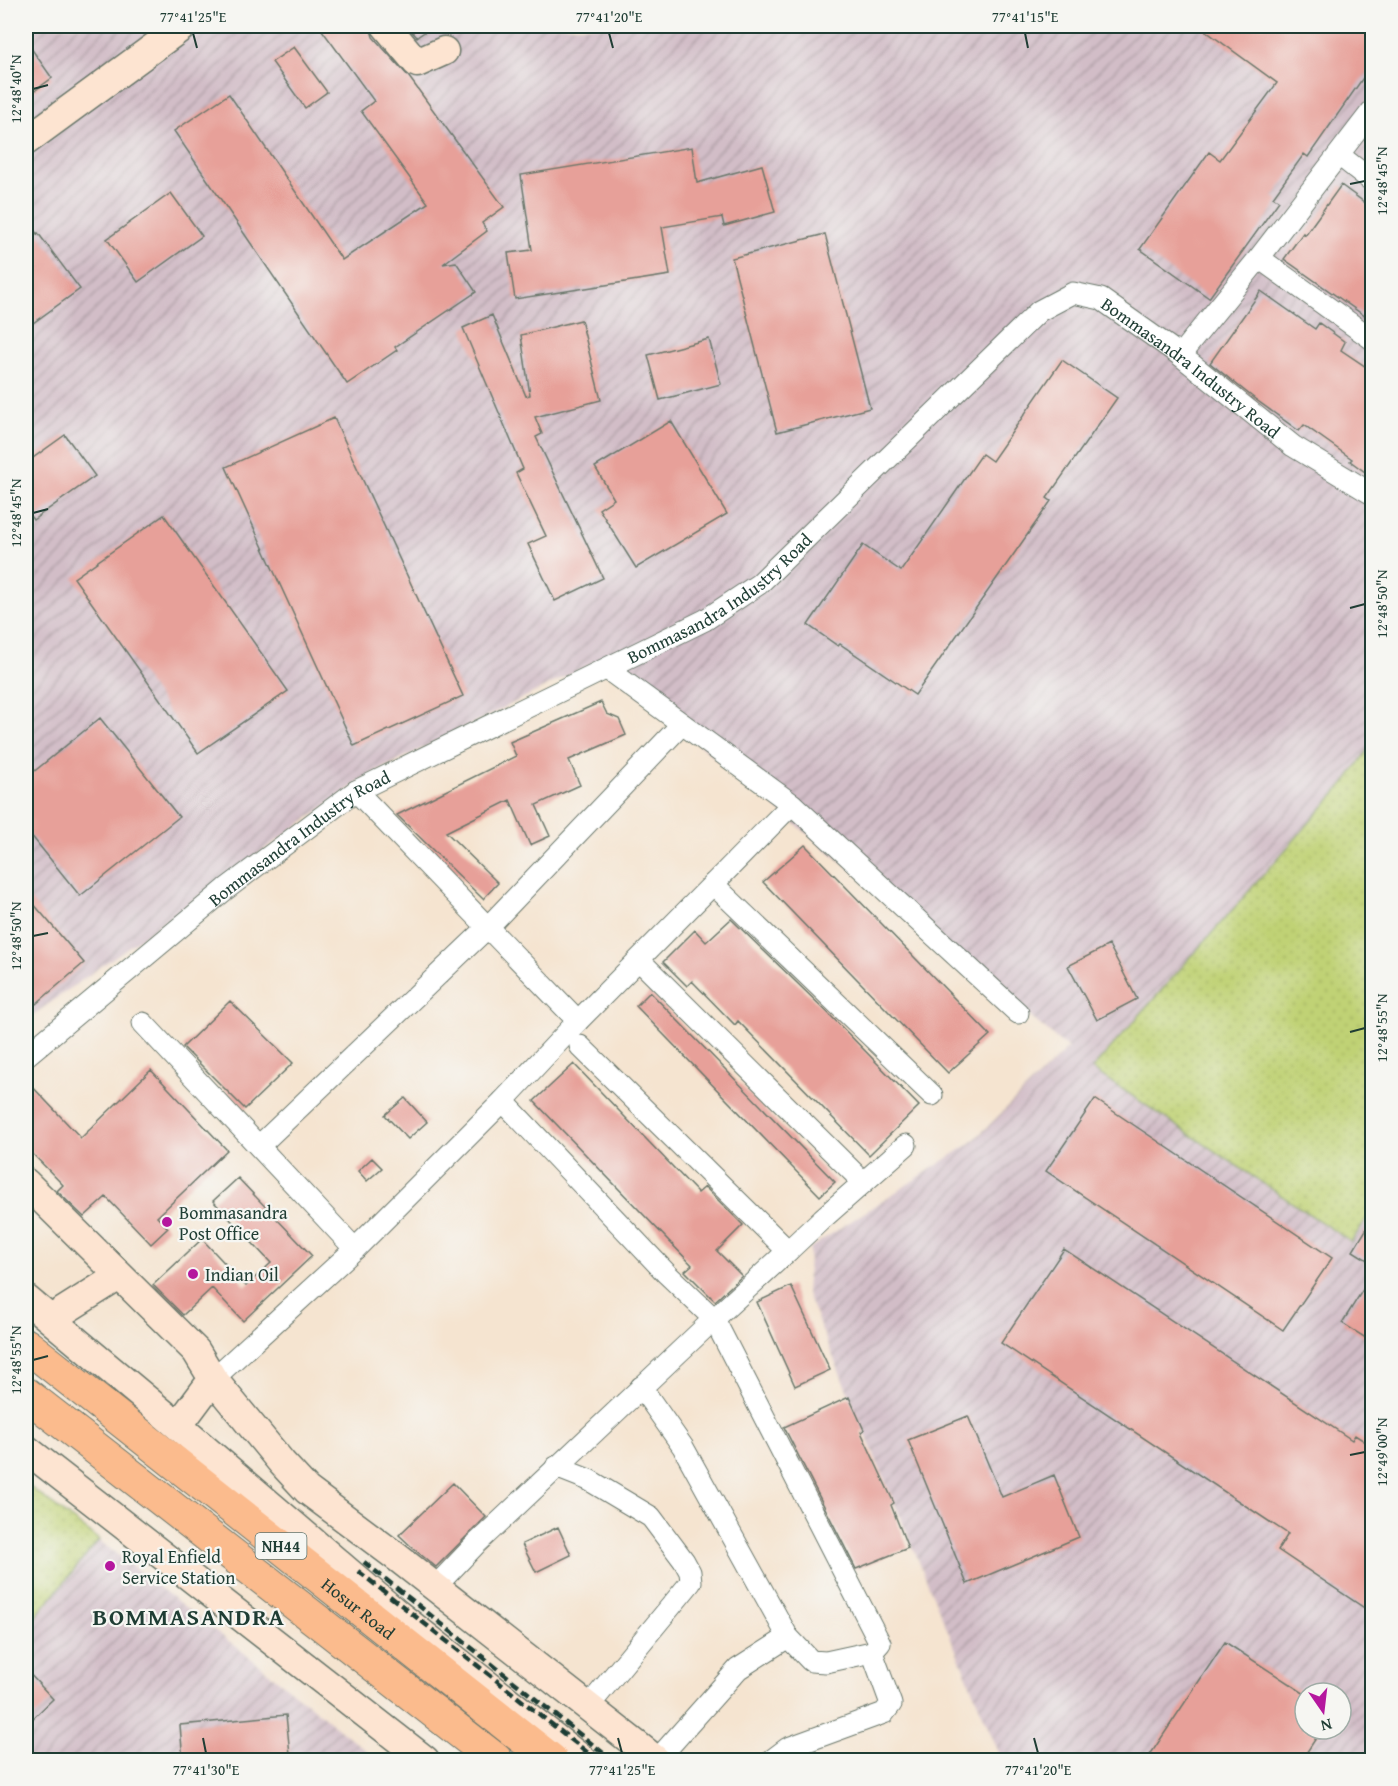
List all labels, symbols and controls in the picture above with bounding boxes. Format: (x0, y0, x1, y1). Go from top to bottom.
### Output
text: 77°41'25"E (160, 6, 227, 27)
text: 77°41'20"E (576, 6, 643, 27)
text: 77°41'15"E (992, 6, 1059, 27)
text: 12°48'40"N (5, 54, 26, 123)
text: 12°48'45"N (1371, 146, 1392, 215)
street label: Bommasandra Industry Road (1096, 290, 1287, 445)
text: 12°48'45"N (5, 478, 26, 547)
street label: Bommasandra Industry Road (622, 526, 818, 670)
text: 12°48'50"N (1371, 569, 1392, 638)
street label: Bommasandra Industry Road (202, 763, 395, 912)
text: 12°48'50"N (5, 901, 26, 970)
text: 12°48'55"N (1371, 993, 1392, 1062)
place label: Bommasandra Post Office (179, 1199, 288, 1247)
marker: Bommasandra Post Office (160, 1215, 174, 1229)
place label: Indian Oil (205, 1261, 279, 1288)
marker: Indian Oil (186, 1267, 200, 1281)
text: 12°48'55"N (5, 1325, 26, 1394)
text: 12°49'00"N (1371, 1417, 1392, 1486)
road number: NH44 (256, 1533, 306, 1559)
place label: Royal Enfield Service Station (122, 1543, 235, 1591)
marker: Royal Enfield Service Station (103, 1559, 117, 1573)
street label: Hosur Road (316, 1570, 401, 1646)
district label: BOMMASANDRA (93, 1599, 285, 1634)
north arrow (1293, 1681, 1353, 1741)
text: N (1318, 1713, 1335, 1739)
text: 77°41'30"E (173, 1759, 240, 1780)
text: 77°41'25"E (589, 1759, 656, 1780)
text: 77°41'20"E (1005, 1759, 1072, 1780)

